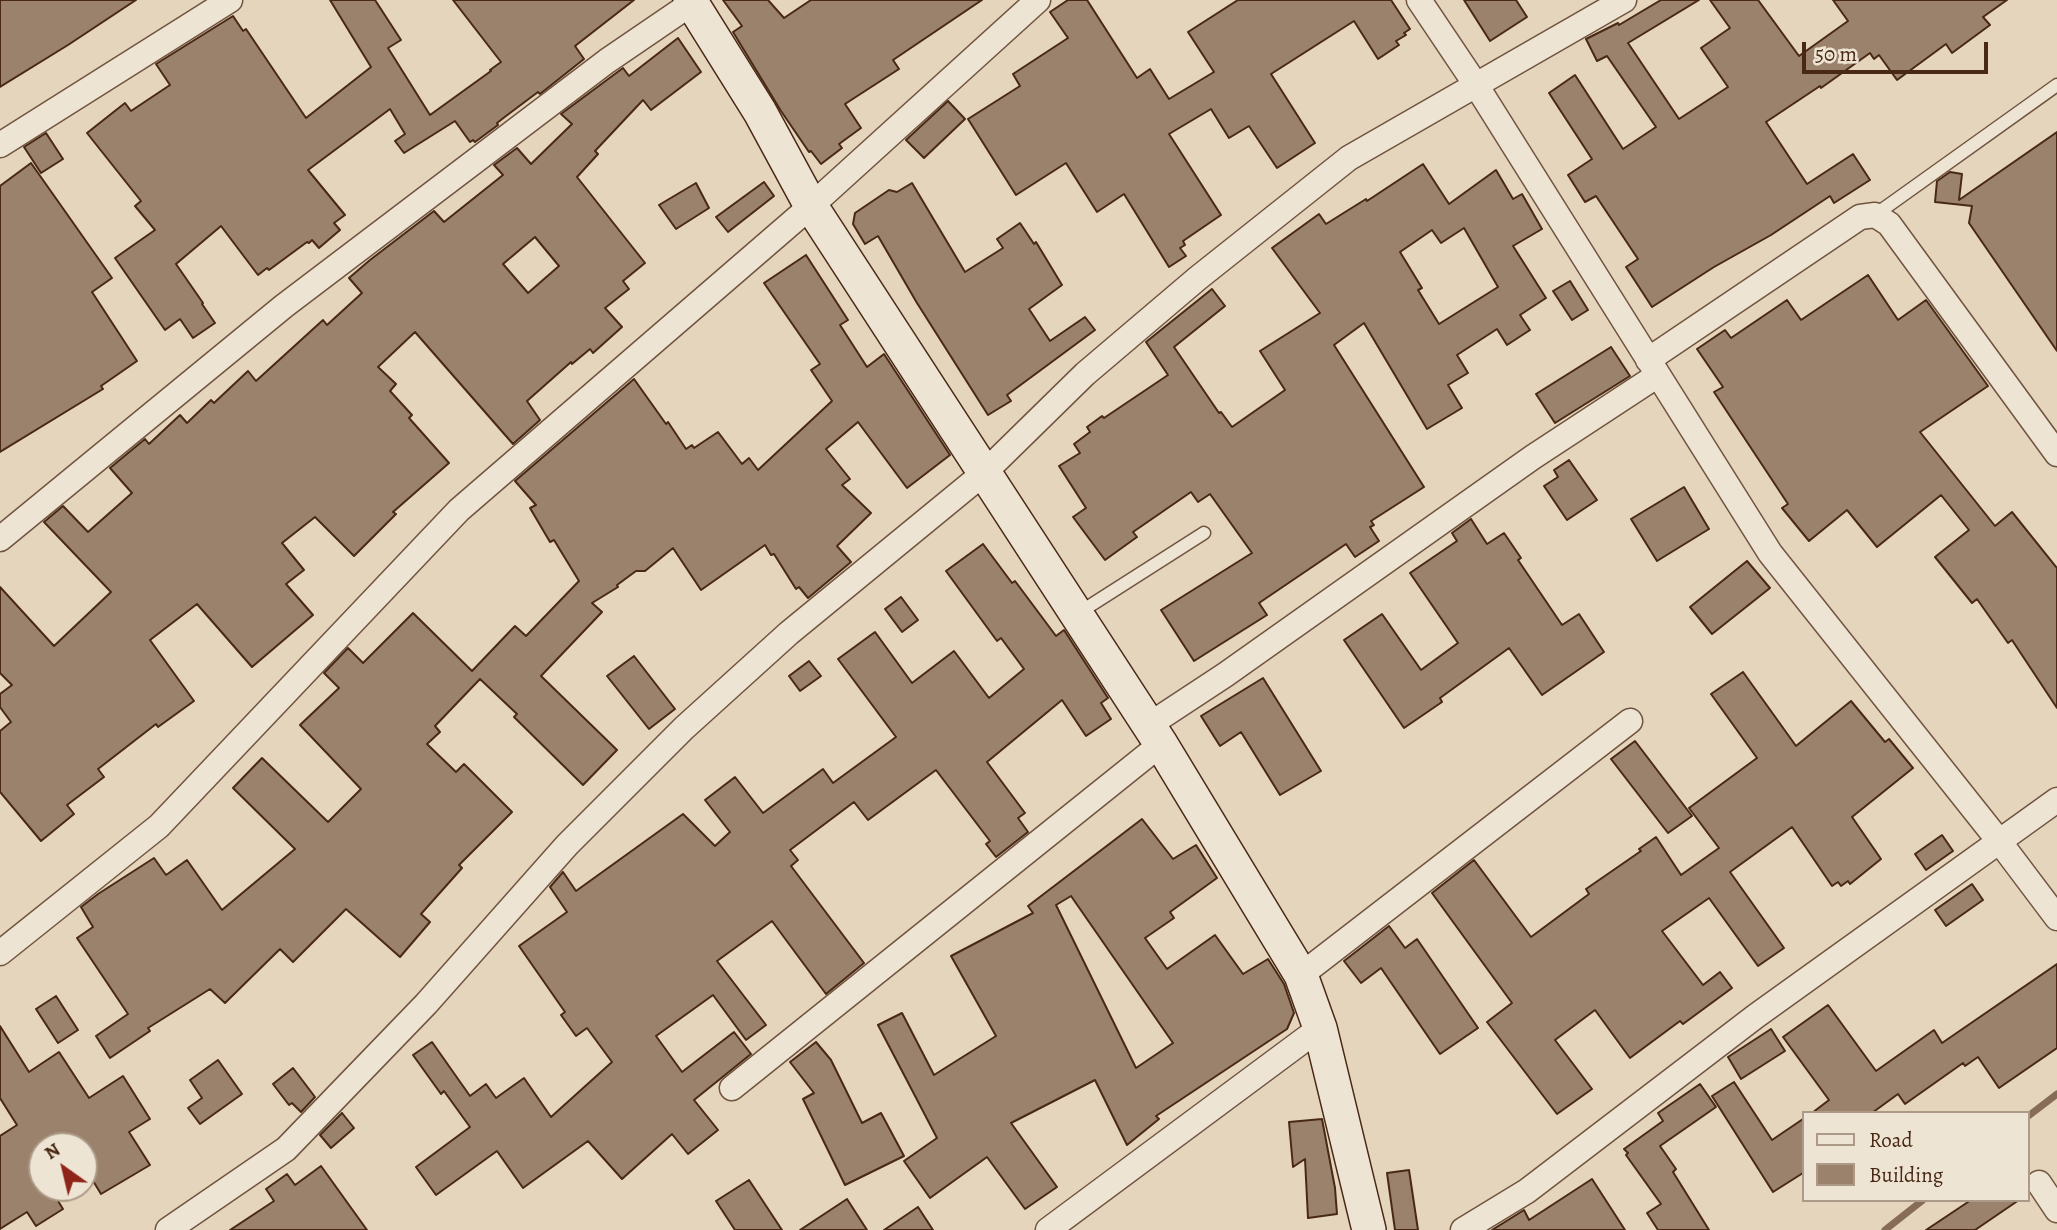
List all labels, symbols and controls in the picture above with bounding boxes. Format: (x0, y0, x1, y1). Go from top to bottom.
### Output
scale bar (1805, 28, 1990, 72)
text: 50 m (1815, 40, 1857, 68)
legend (1801, 1111, 2029, 1202)
text: Road (1869, 1126, 1913, 1154)
north arrow (28, 1132, 98, 1202)
text: N (39, 1137, 65, 1166)
text: Building (1869, 1161, 1943, 1189)

